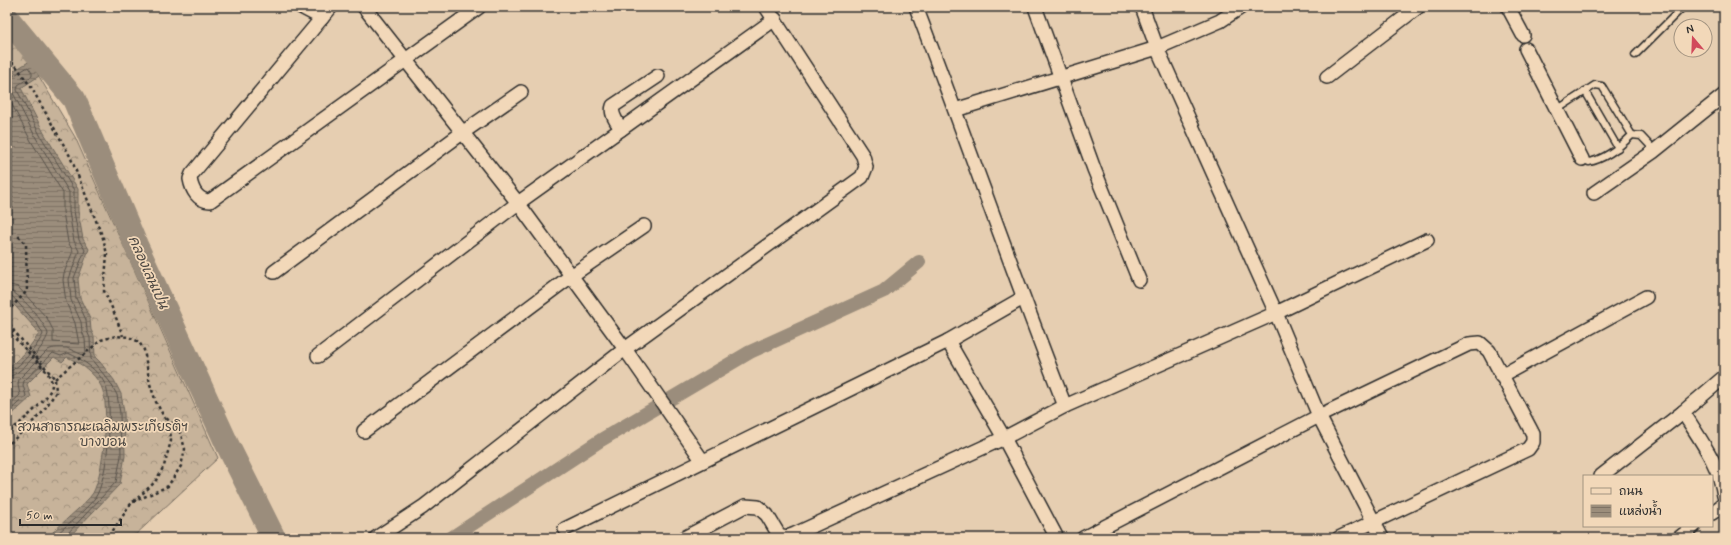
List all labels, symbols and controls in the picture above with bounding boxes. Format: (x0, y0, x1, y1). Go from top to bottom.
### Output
north arrow (1673, 18, 1713, 58)
text: N (1684, 22, 1696, 37)
water label: คลองเลนเปน (124, 233, 172, 312)
park label: สวนสาธารณะเฉลิมพระเกียรติฯ บางบอน (18, 418, 189, 451)
legend (1583, 475, 1713, 527)
text: ถนน (1619, 484, 1643, 500)
text: แหล่งน้ำ (1619, 500, 1662, 520)
scale bar (20, 501, 121, 527)
text: 50 m (26, 508, 53, 524)

